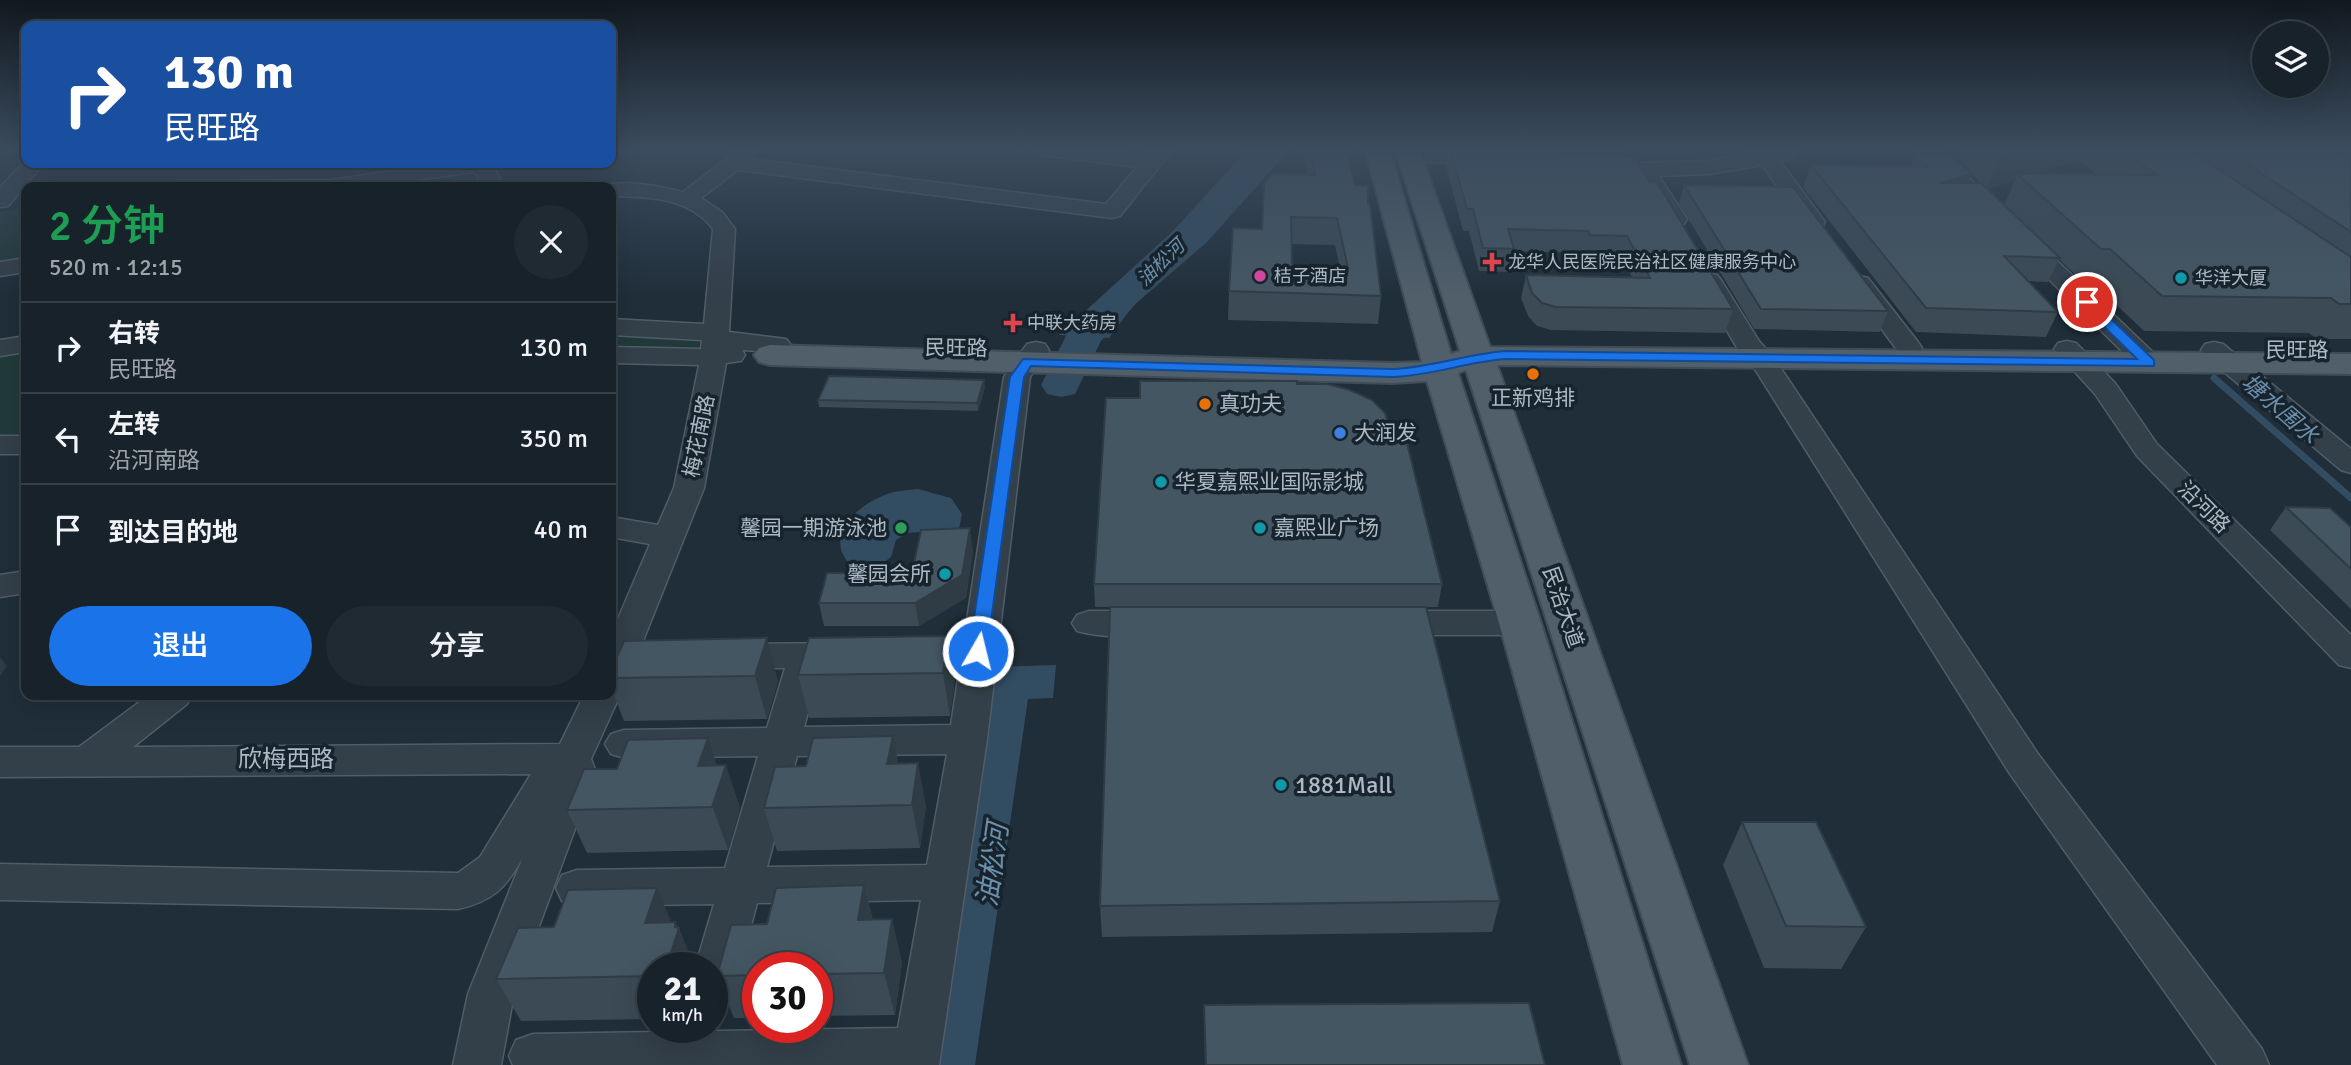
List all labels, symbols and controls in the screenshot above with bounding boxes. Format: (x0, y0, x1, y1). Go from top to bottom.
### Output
map controls (2252, 21, 2329, 98)
button: layers (2252, 21, 2329, 98)
text: 130 m (164, 42, 294, 102)
icon: right (49, 49, 140, 140)
text: 民旺路 (164, 109, 260, 148)
text: 2 分钟 (49, 201, 165, 252)
button: close (514, 205, 588, 279)
water label: 油松河 (1132, 232, 1193, 291)
place label: 龙华人民医院民治社区健康服务中心 (1508, 251, 1796, 273)
marker: 龙华人民医院民治社区健康服务中心 (1482, 252, 1502, 272)
text: 520 m · 12:15 (49, 253, 183, 282)
place label: 桔子酒店 (1274, 265, 1346, 287)
place label: 华洋大厦 (2195, 267, 2267, 289)
marker: 桔子酒店 (1252, 268, 1268, 284)
marker: 华洋大厦 (2173, 270, 2189, 286)
pin (2057, 272, 2117, 332)
icon: arrive (2068, 283, 2106, 321)
place label: 中联大药房 (1027, 312, 1117, 334)
marker: 中联大药房 (1005, 315, 1021, 331)
text: 右转 (108, 318, 160, 350)
icon: right (49, 329, 87, 367)
text: 130 m (519, 332, 588, 364)
street label: 民旺路 (924, 334, 988, 362)
street label: 民旺路 (2266, 337, 2329, 363)
text: 民旺路 (108, 355, 177, 384)
marker: 正新鸡排 (1525, 366, 1541, 382)
water label: 塘水围水 (2236, 368, 2325, 451)
place label: 正新鸡排 (1491, 385, 1575, 411)
place label: 真功夫 (1219, 391, 1282, 417)
street label: 梅花南路 (678, 392, 720, 480)
marker: 真功夫 (1197, 396, 1213, 412)
text: 左转 (108, 409, 160, 441)
icon: left (49, 420, 87, 458)
place label: 大润发 (1354, 420, 1417, 446)
text: 350 m (519, 423, 588, 455)
marker: 大润发 (1332, 425, 1348, 441)
text: 沿河南路 (108, 446, 200, 475)
place label: 华夏嘉熙业国际影城 (1175, 469, 1364, 495)
marker: 华夏嘉熙业国际影城 (1153, 474, 1169, 490)
street label: 沿河路 (2173, 476, 2235, 538)
icon: arrive (49, 511, 87, 549)
text: 40 m (533, 514, 588, 546)
place label: 馨园一期游泳池 (740, 515, 887, 541)
place label: 嘉熙业广场 (1274, 515, 1379, 541)
text: 到达目的地 (108, 517, 238, 549)
marker: 馨园一期游泳池 (893, 520, 909, 536)
marker: 嘉熙业广场 (1252, 520, 1268, 536)
place label: 馨园会所 (847, 561, 931, 587)
street label: 民治大道 (1537, 563, 1589, 651)
marker: 馨园会所 (937, 566, 953, 582)
button: 退出 (49, 606, 312, 686)
button: 分享 (326, 606, 588, 686)
position arrow (941, 614, 1015, 688)
street label: 欣梅西路 (238, 744, 334, 774)
place label: 1881Mall (1295, 770, 1392, 800)
marker: 1881Mall (1273, 777, 1289, 793)
water label: 油松河 (970, 816, 1016, 909)
speed limit sign: 30 (742, 952, 833, 1043)
text: 21 (664, 967, 701, 1010)
text: km/h (662, 1004, 703, 1026)

